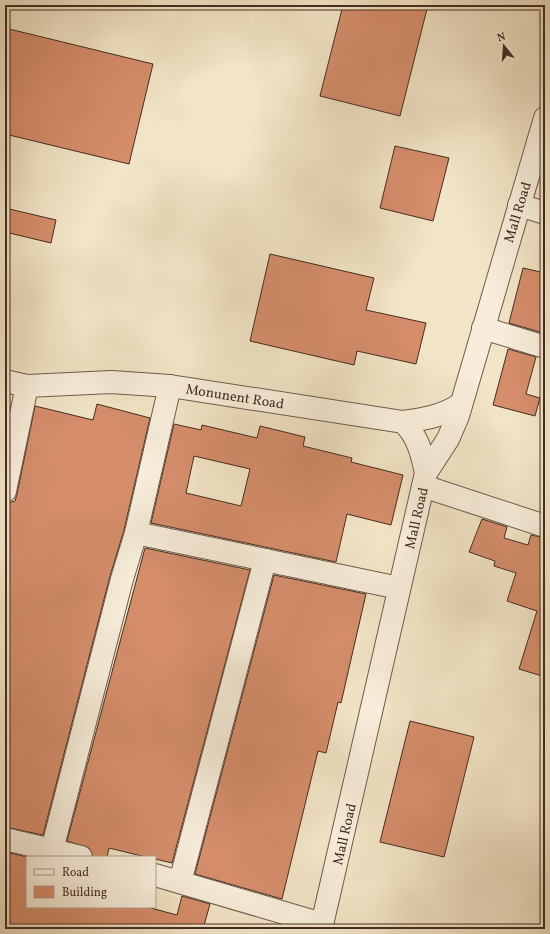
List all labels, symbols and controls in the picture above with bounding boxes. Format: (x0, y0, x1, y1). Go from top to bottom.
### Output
north arrow (484, 26, 524, 66)
text: N (495, 30, 508, 46)
street label: Mall Road (500, 180, 537, 245)
street label: Monunent Road (184, 380, 285, 415)
street label: Mall Road (401, 486, 434, 551)
street label: Mall Road (329, 802, 362, 867)
legend (26, 856, 156, 908)
text: Road (62, 865, 89, 881)
text: Building (62, 885, 107, 901)

